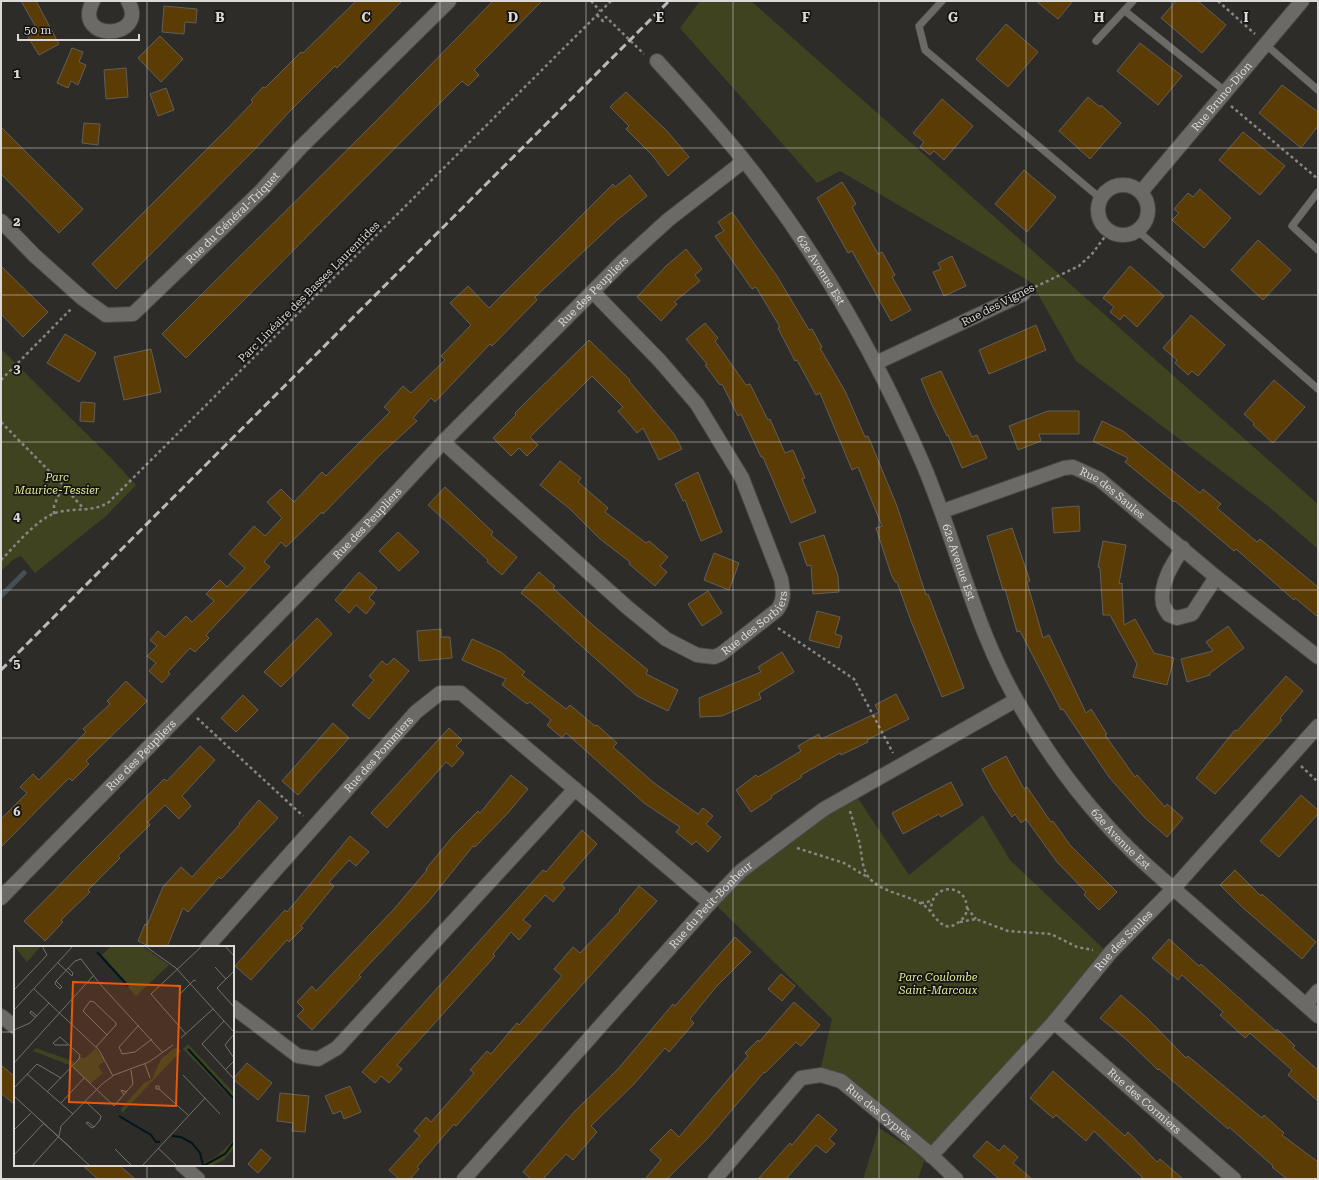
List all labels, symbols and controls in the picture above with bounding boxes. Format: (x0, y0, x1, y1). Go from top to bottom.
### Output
text: B (215, 10, 225, 25)
text: C (361, 10, 371, 25)
text: D (508, 10, 518, 25)
text: E (656, 10, 664, 25)
text: F (802, 10, 810, 25)
text: G (948, 10, 958, 25)
text: H (1094, 10, 1105, 25)
text: I (1243, 10, 1249, 25)
scale bar (18, 16, 139, 42)
text: 50 m (24, 23, 51, 37)
street label: Rue Bruno-Dion (1189, 59, 1254, 134)
text: 1 (13, 66, 21, 81)
street label: Rue du Général-Triquet (183, 169, 282, 266)
text: 2 (13, 214, 21, 229)
street label: Parc Linéaire des Basses Laurentides (236, 219, 382, 365)
street label: 62e Avenue Est (794, 232, 848, 307)
street label: Rue des Peupliers (555, 253, 631, 329)
street label: Rue des Vignes (959, 281, 1037, 329)
text: 3 (13, 361, 21, 376)
street label: Rue des Saules (1078, 465, 1148, 521)
park label: Parc Maurice-Tessier (14, 471, 100, 497)
street label: Rue des Peupliers (330, 485, 404, 562)
text: 4 (13, 509, 21, 524)
street label: 62e Avenue Est (940, 522, 978, 602)
street label: Rue des Sorbiers (719, 591, 789, 658)
text: 5 (13, 656, 21, 671)
street label: Rue des Pommiers (341, 714, 416, 795)
street label: Rue des Peupliers (103, 717, 178, 793)
text: 6 (13, 804, 21, 819)
street label: 62e Avenue Est (1088, 806, 1153, 872)
street label: Rue du Petit-Bonheur (666, 858, 755, 951)
street label: Rue des Saules (1092, 907, 1155, 974)
inset map (14, 946, 234, 1166)
park label: Parc Coulombe Saint-Marcoux (898, 971, 978, 997)
street label: Rue des Cormiers (1105, 1065, 1184, 1136)
street label: Rue des Cyprès (843, 1081, 915, 1143)

